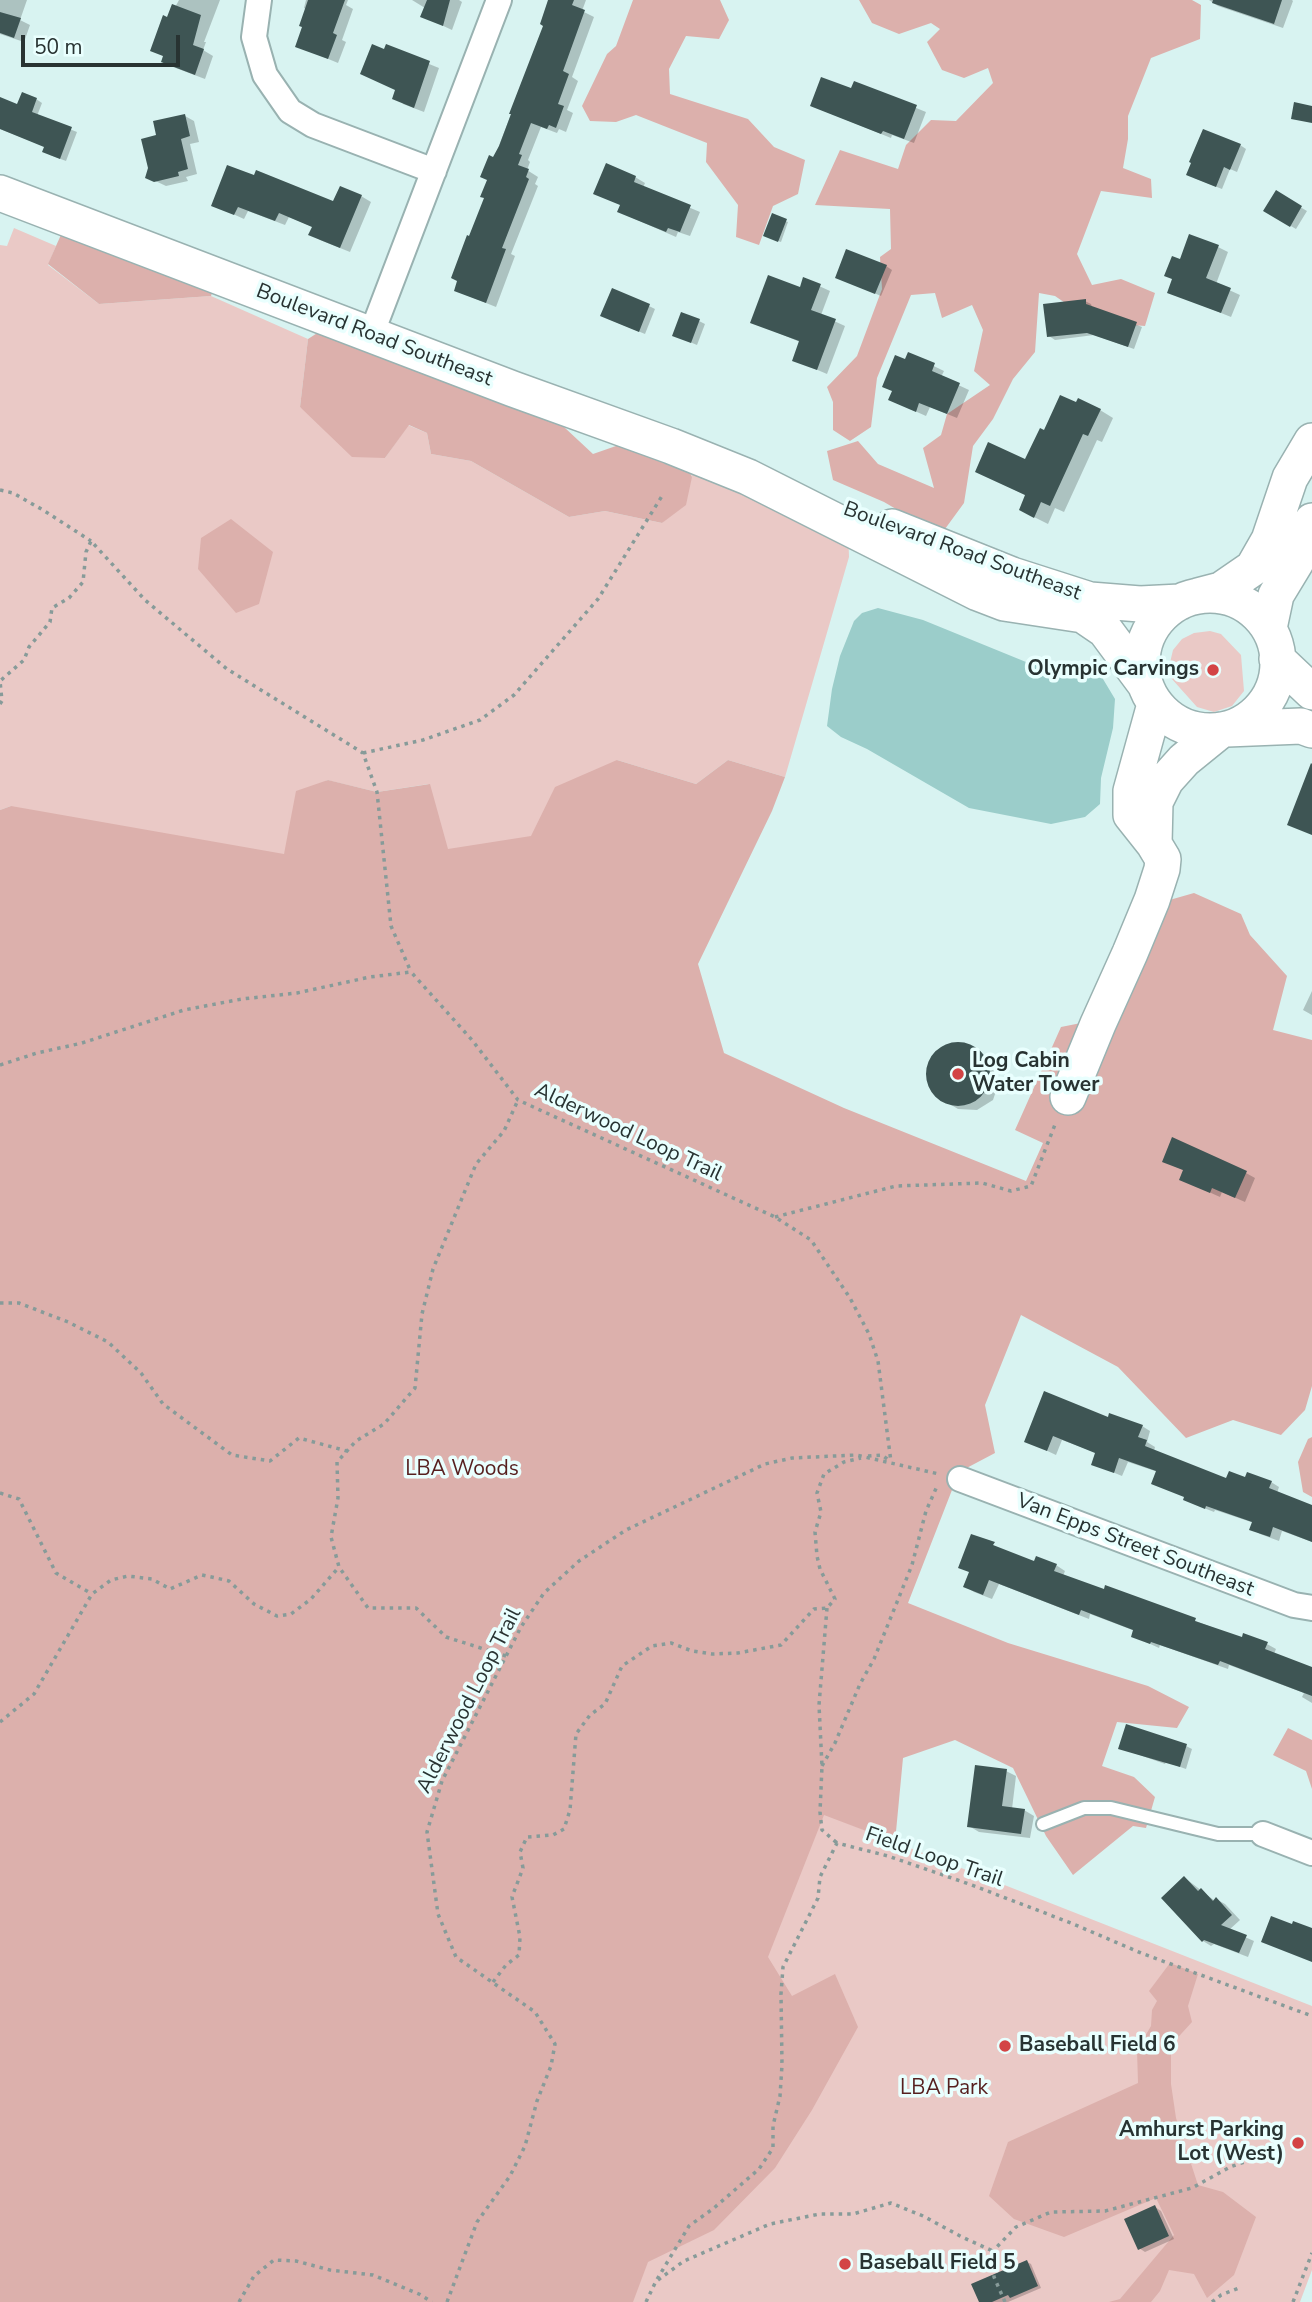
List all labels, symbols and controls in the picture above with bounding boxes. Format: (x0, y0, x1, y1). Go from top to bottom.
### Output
scale bar (24, 21, 184, 65)
text: 50 m (34, 33, 83, 61)
street label: Boulevard Road Southeast (252, 279, 496, 393)
street label: Boulevard Road Southeast (840, 497, 1084, 607)
place label: Olympic Carvings (1027, 657, 1199, 683)
marker: Olympic Carvings (1205, 662, 1221, 678)
place label: Log Cabin Water Tower (972, 1049, 1099, 1099)
marker: Log Cabin Water Tower (950, 1066, 966, 1082)
street label: Alderwood Loop Trail (530, 1078, 726, 1188)
park label: LBA Woods (405, 1457, 519, 1483)
street label: Van Epps Street Southeast (1013, 1489, 1257, 1603)
street label: Alderwood Loop Trail (412, 1604, 528, 1798)
street label: Field Loop Trail (862, 1823, 1006, 1893)
place label: Baseball Field 6 (1019, 2033, 1176, 2059)
marker: Baseball Field 6 (997, 2038, 1013, 2054)
park label: LBA Park (900, 2076, 988, 2102)
place label: Amhurst Parking Lot (West) (1119, 2118, 1284, 2168)
marker: Amhurst Parking Lot (West) (1290, 2135, 1306, 2151)
place label: Baseball Field 5 (859, 2251, 1016, 2277)
marker: Baseball Field 5 (837, 2256, 853, 2272)

